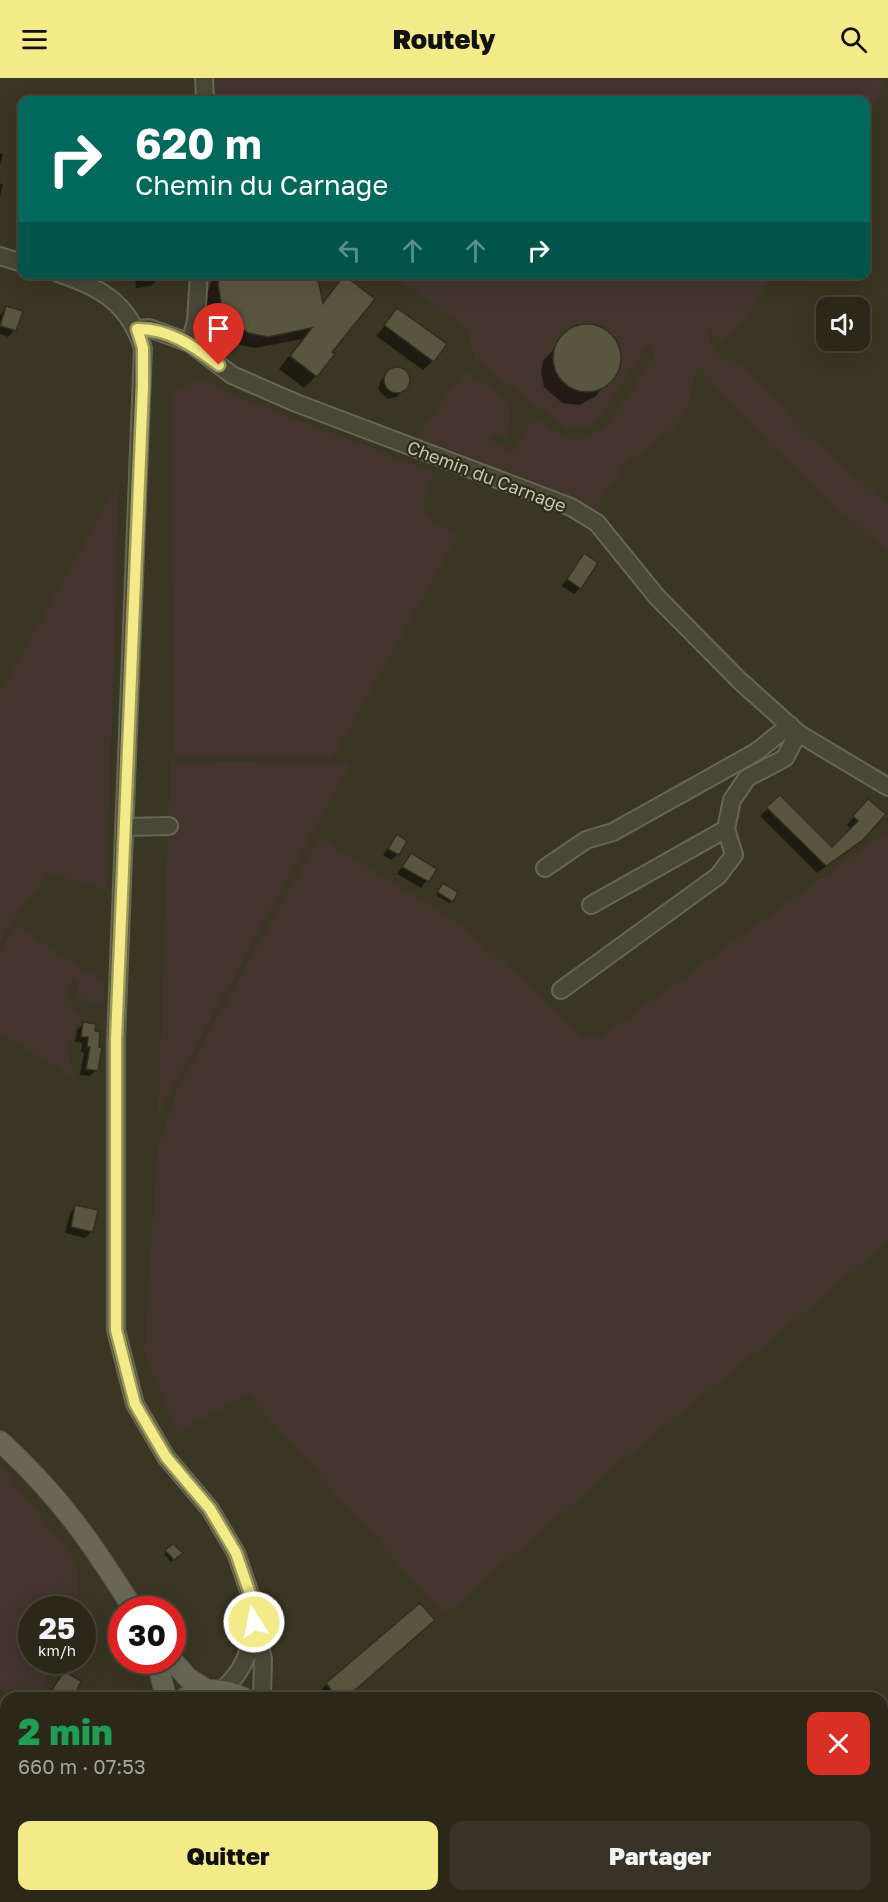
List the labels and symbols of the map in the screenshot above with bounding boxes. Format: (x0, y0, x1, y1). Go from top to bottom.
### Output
pin (193, 303, 244, 365)
street label: Chemin du Carnage (404, 435, 570, 517)
position arrow (222, 1590, 286, 1654)
speed limit sign: 30 (108, 1596, 186, 1674)

